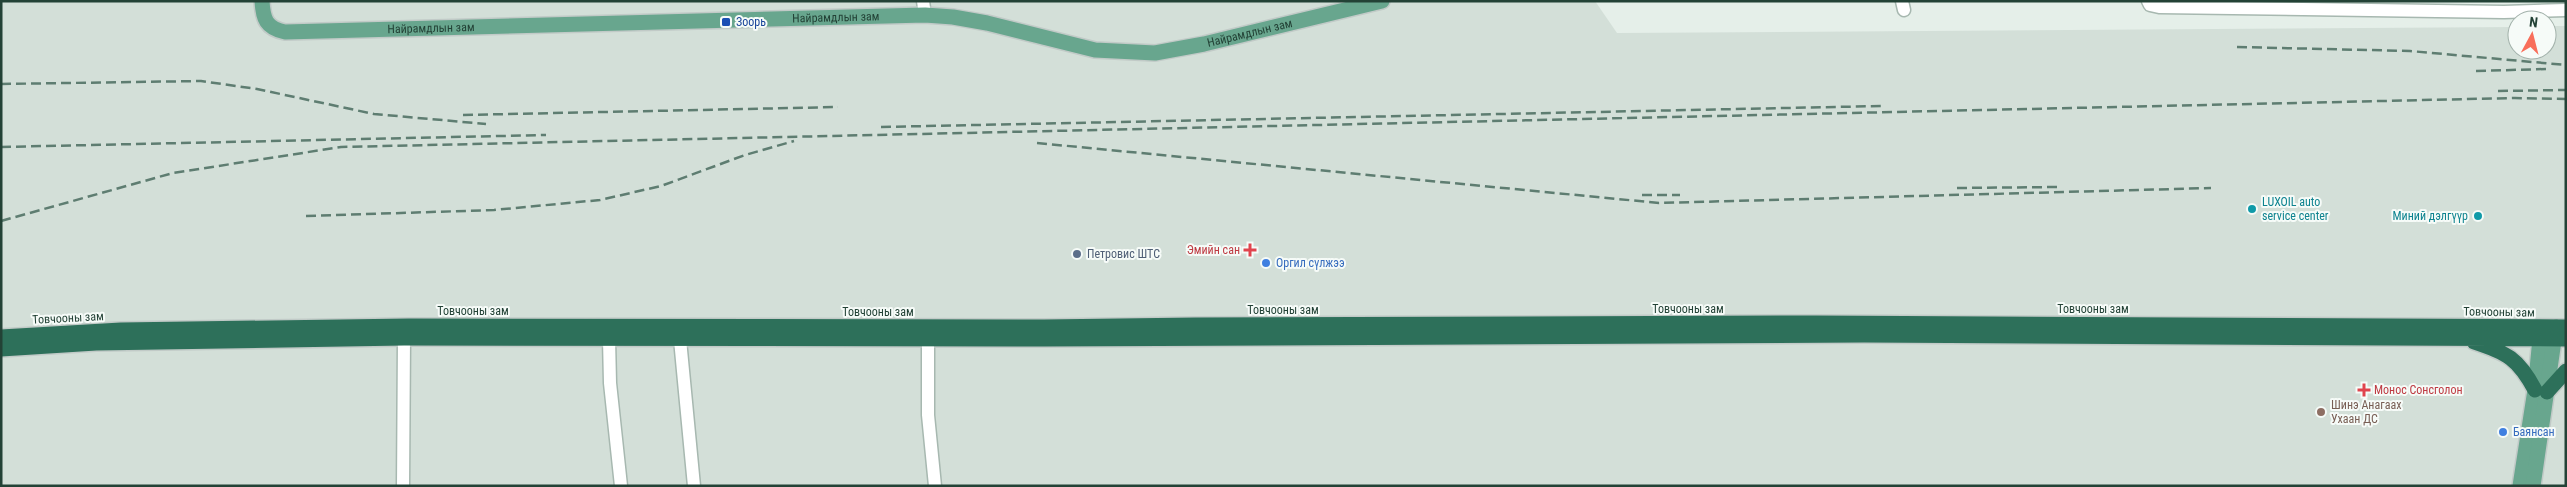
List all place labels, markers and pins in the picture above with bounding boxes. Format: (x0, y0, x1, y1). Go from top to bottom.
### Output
place label: Зоорь (736, 15, 766, 29)
marker: Зоорь (720, 16, 732, 28)
place label: LUXOIL auto service center (2262, 195, 2329, 223)
marker: LUXOIL auto service center (2246, 203, 2258, 215)
place label: Миний дэлгүүр (2393, 209, 2468, 223)
marker: Миний дэлгүүр (2472, 210, 2484, 222)
place label: Эмийн сан (1187, 243, 1240, 257)
marker: Эмийн сан (1244, 244, 1256, 256)
place label: Петровис ШТС (1087, 247, 1160, 261)
marker: Петровис ШТС (1071, 248, 1083, 260)
place label: Оргил сүлжээ (1276, 256, 1345, 270)
marker: Оргил сүлжээ (1260, 257, 1272, 269)
place label: Монос Сонсголон (2374, 383, 2463, 397)
marker: Монос Сонсголон (2358, 384, 2370, 396)
place label: Шинэ Анагаах Ухаан ДС (2331, 398, 2401, 426)
marker: Шинэ Анагаах Ухаан ДС (2315, 406, 2327, 418)
place label: Баянсан (2513, 425, 2555, 439)
marker: Баянсан (2497, 426, 2509, 438)

